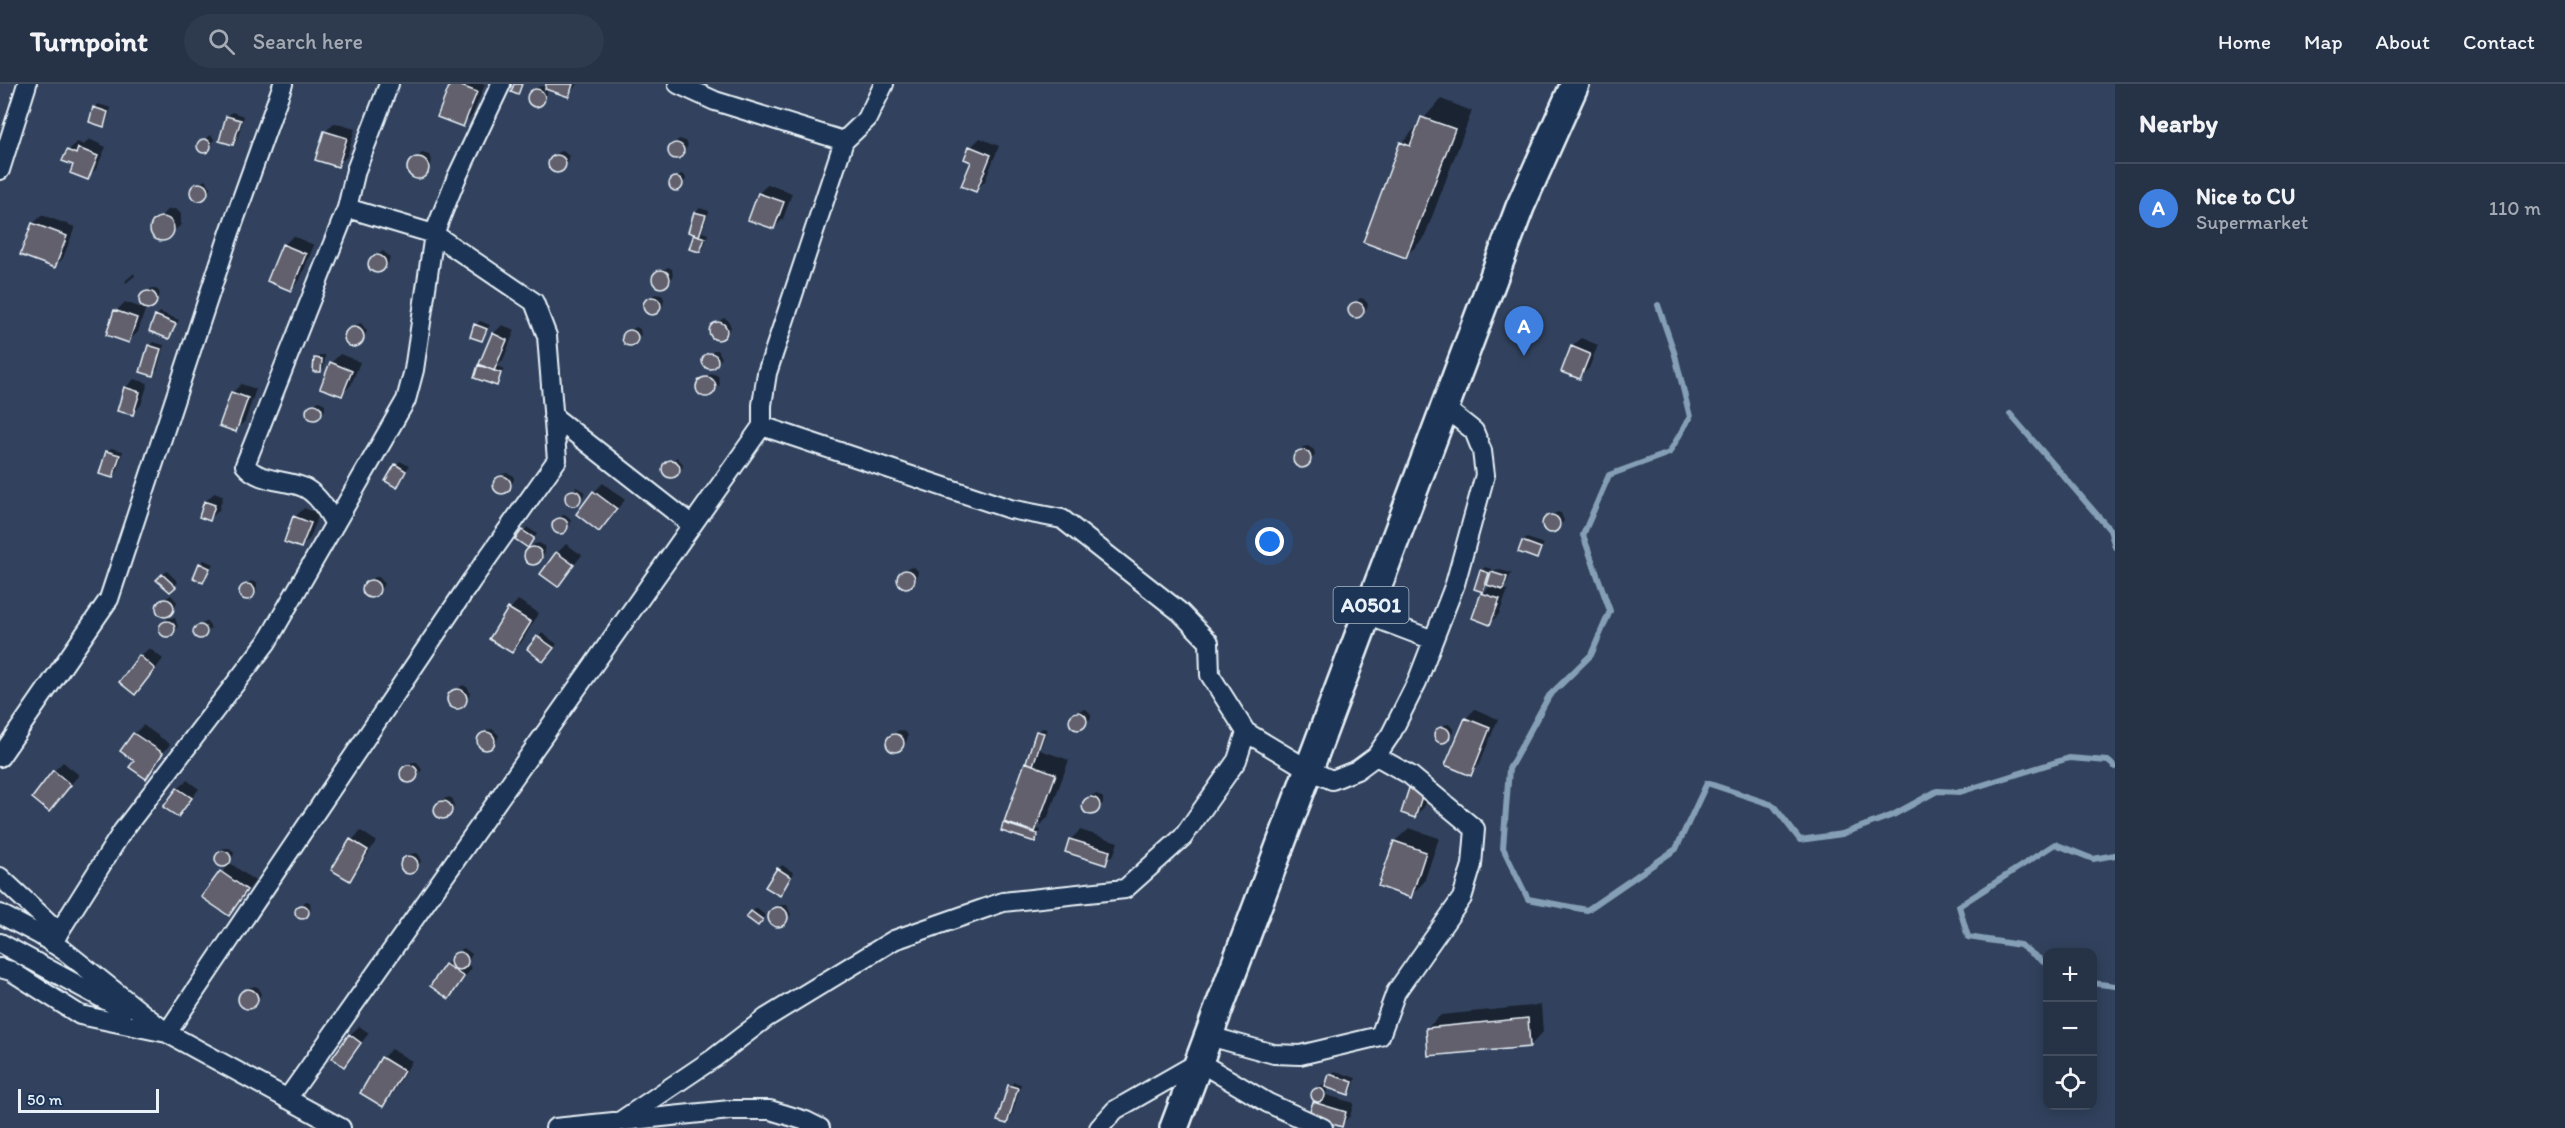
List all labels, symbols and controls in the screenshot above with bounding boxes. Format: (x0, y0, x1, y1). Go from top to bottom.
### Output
search box (184, 14, 604, 68)
text: Turnpoint (30, 24, 148, 58)
icon: search (205, 25, 238, 58)
text: Search here (253, 28, 363, 55)
text: Home (2218, 29, 2271, 54)
text: Map (2304, 29, 2343, 54)
text: About (2376, 29, 2430, 54)
text: Contact (2463, 29, 2535, 54)
text: Nearby (2139, 107, 2218, 139)
text: Nice to CU (2196, 183, 2295, 210)
text: A (2152, 196, 2165, 220)
text: 110 m (2489, 196, 2541, 220)
text: Supermarket (2196, 210, 2308, 234)
pin: A (1504, 306, 1544, 356)
your location (1255, 527, 1284, 556)
road number: A0501 (1334, 587, 1408, 623)
map controls (2043, 948, 2097, 1110)
button: + (2043, 948, 2097, 1002)
button: − (2043, 1002, 2097, 1056)
button: locate (2043, 1056, 2097, 1110)
scale bar (18, 1086, 159, 1114)
text: 50 m (27, 1090, 62, 1109)

